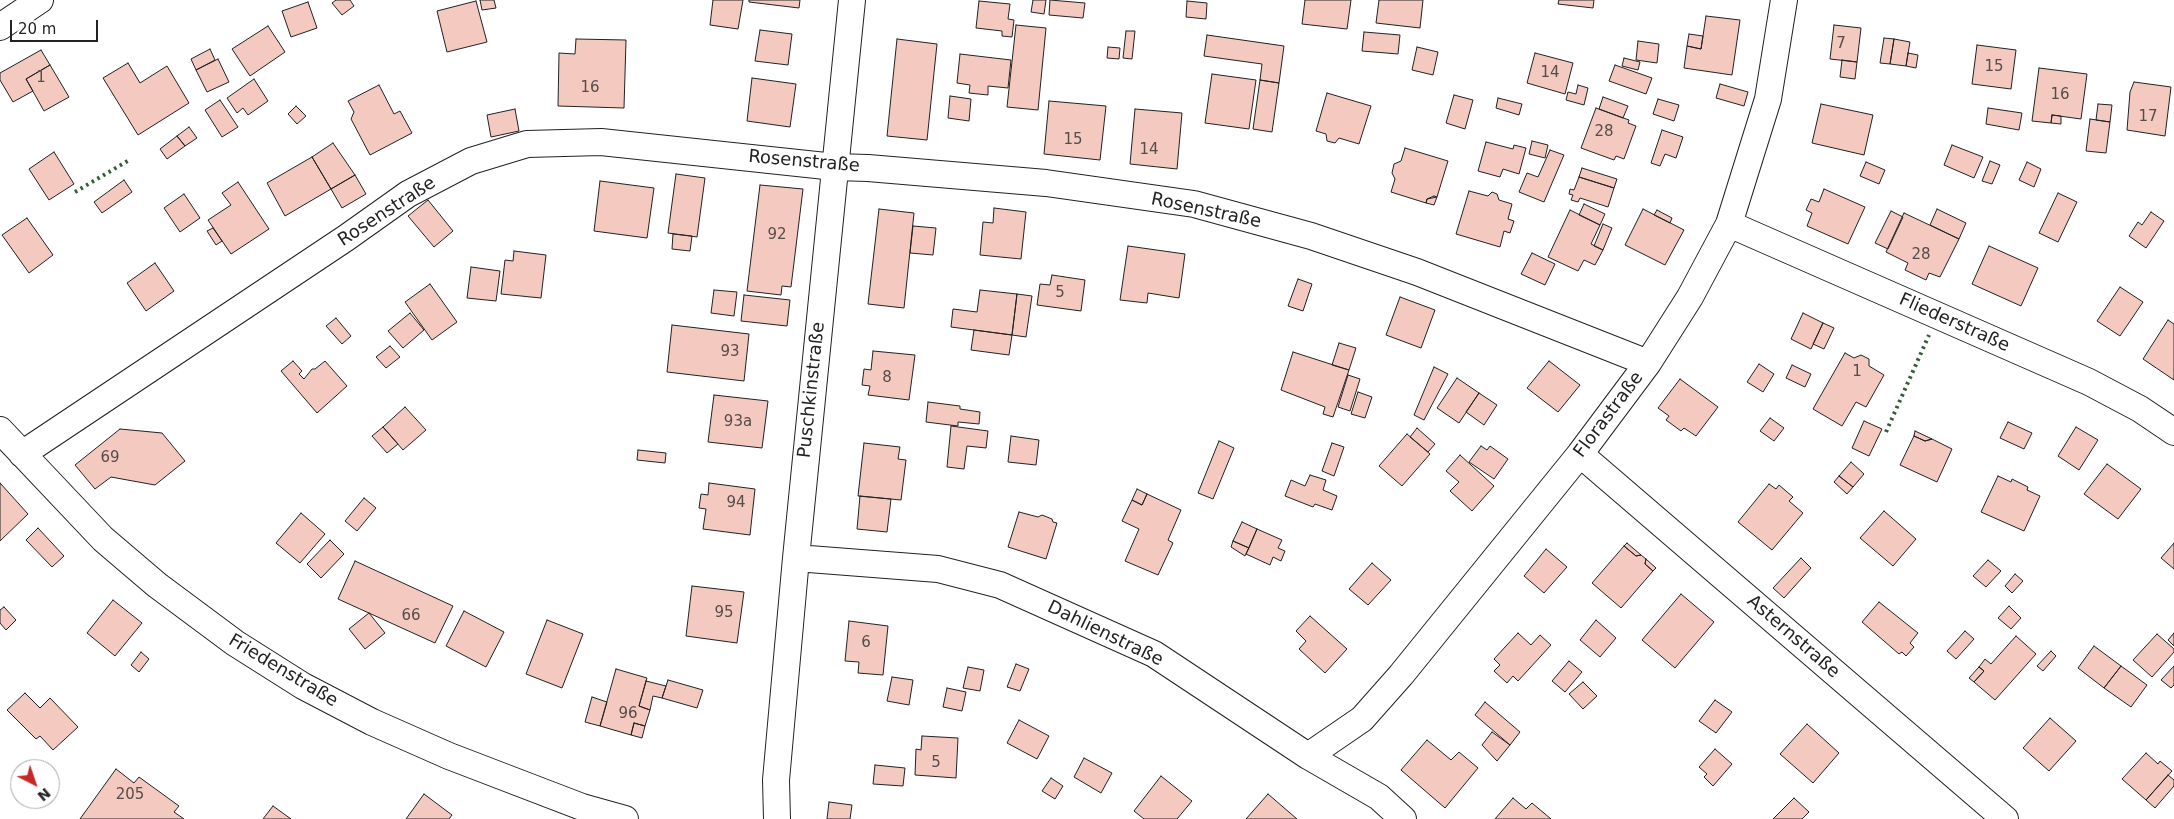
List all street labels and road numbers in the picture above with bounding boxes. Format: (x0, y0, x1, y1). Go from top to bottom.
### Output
street label: Rosenstraße (747, 146, 861, 178)
street label: Rosenstraße (334, 172, 440, 252)
street label: Rosenstraße (1149, 189, 1263, 233)
street label: Fliederstraße (1895, 289, 2013, 357)
street label: Puschkinstraße (794, 321, 830, 459)
street label: Florastraße (1570, 368, 1648, 462)
street label: Asternstraße (1742, 591, 1844, 683)
street label: Dahlienstraße (1044, 597, 1166, 671)
street label: Friedenstraße (224, 630, 342, 712)

